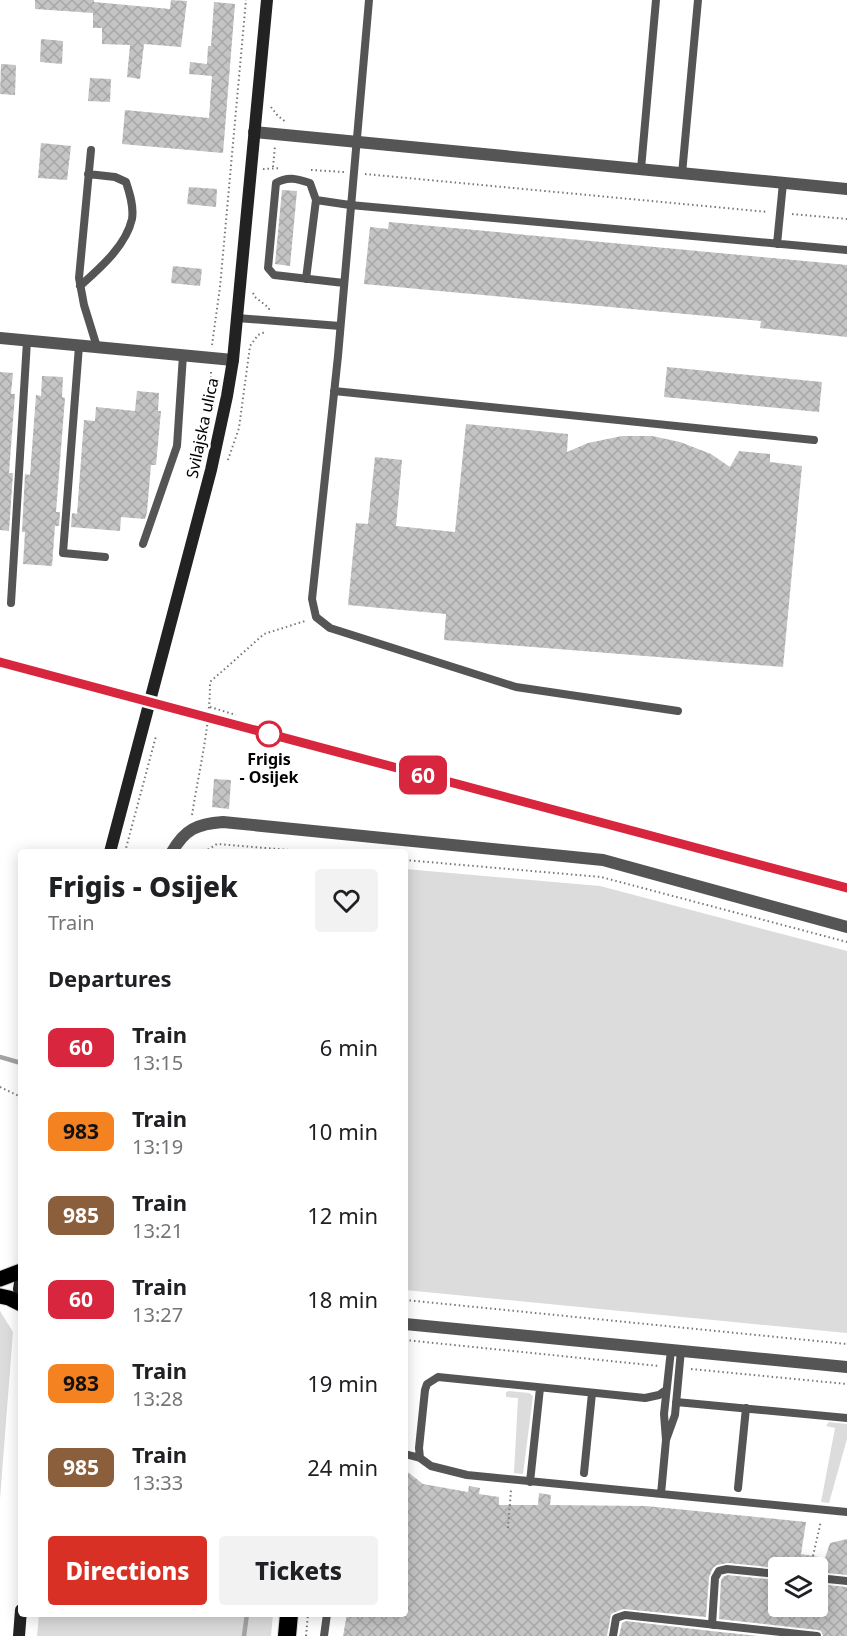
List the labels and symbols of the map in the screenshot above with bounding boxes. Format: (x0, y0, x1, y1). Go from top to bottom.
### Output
street label: Svilajska ulica (181, 376, 223, 480)
marker: Frigis - Osijek (256, 721, 282, 747)
place label: Frigis - Osijek (240, 748, 299, 788)
line badge: 60 (396, 756, 450, 794)

